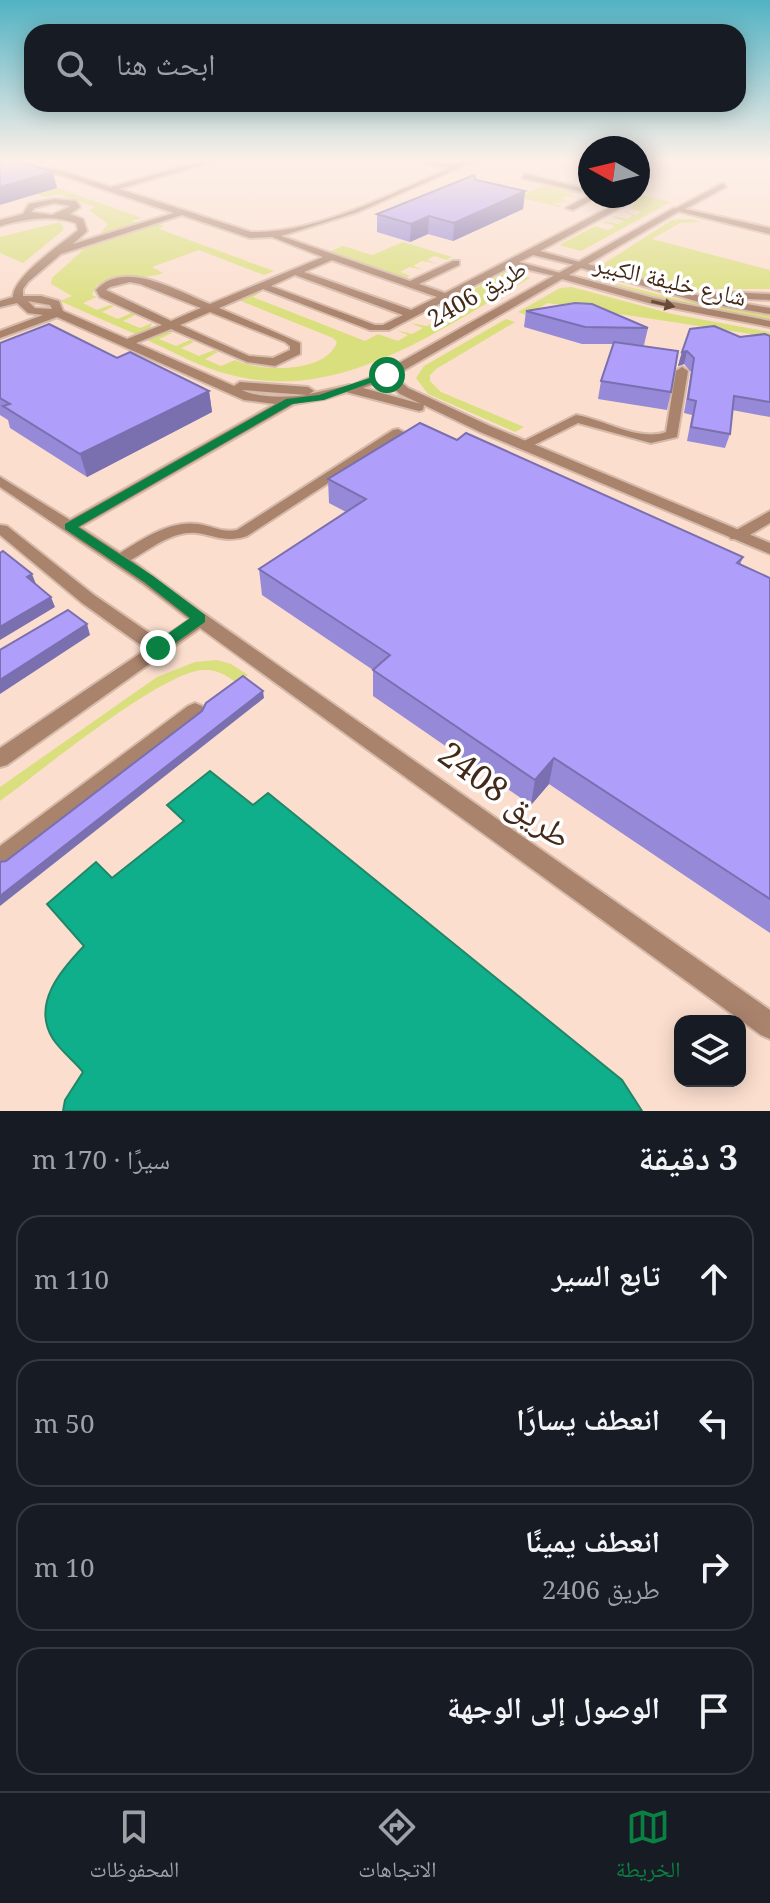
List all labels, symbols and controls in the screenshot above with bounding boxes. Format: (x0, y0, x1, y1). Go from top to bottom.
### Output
search box (24, 24, 746, 112)
text: ابحث هنا (116, 43, 215, 84)
icon: search (52, 46, 96, 90)
north arrow (578, 136, 650, 208)
street label: شارع خليفة الكبير (590, 246, 750, 313)
street label: طريق 2406 (421, 251, 532, 334)
one-way arrow (651, 298, 676, 311)
route start (369, 357, 405, 393)
route end (140, 630, 176, 666)
street label: طريق 2408 (430, 730, 582, 858)
map controls (674, 1015, 746, 1087)
button: layers (674, 1015, 746, 1087)
text: 3 دقيقة (639, 1134, 738, 1180)
text: سيرًا · 170 m (32, 1141, 170, 1177)
text: تابع السير (552, 1254, 660, 1295)
icon: ahead (692, 1257, 736, 1301)
text: 110 m (34, 1261, 109, 1297)
text: انعطف يسارًا (516, 1398, 660, 1439)
icon: left (692, 1401, 736, 1445)
text: 50 m (34, 1405, 94, 1441)
text: انعطف يمينًا (525, 1520, 660, 1561)
icon: right (692, 1545, 736, 1589)
text: 10 m (34, 1549, 94, 1585)
text: طريق 2406 (542, 1571, 660, 1607)
text: الوصول إلى الوجهة (447, 1686, 660, 1727)
icon: arrive (692, 1689, 736, 1733)
tab: المحفوظات (90, 1805, 179, 1891)
tab: الاتجاهات (358, 1805, 436, 1891)
tab: الخريطة (616, 1805, 680, 1891)

